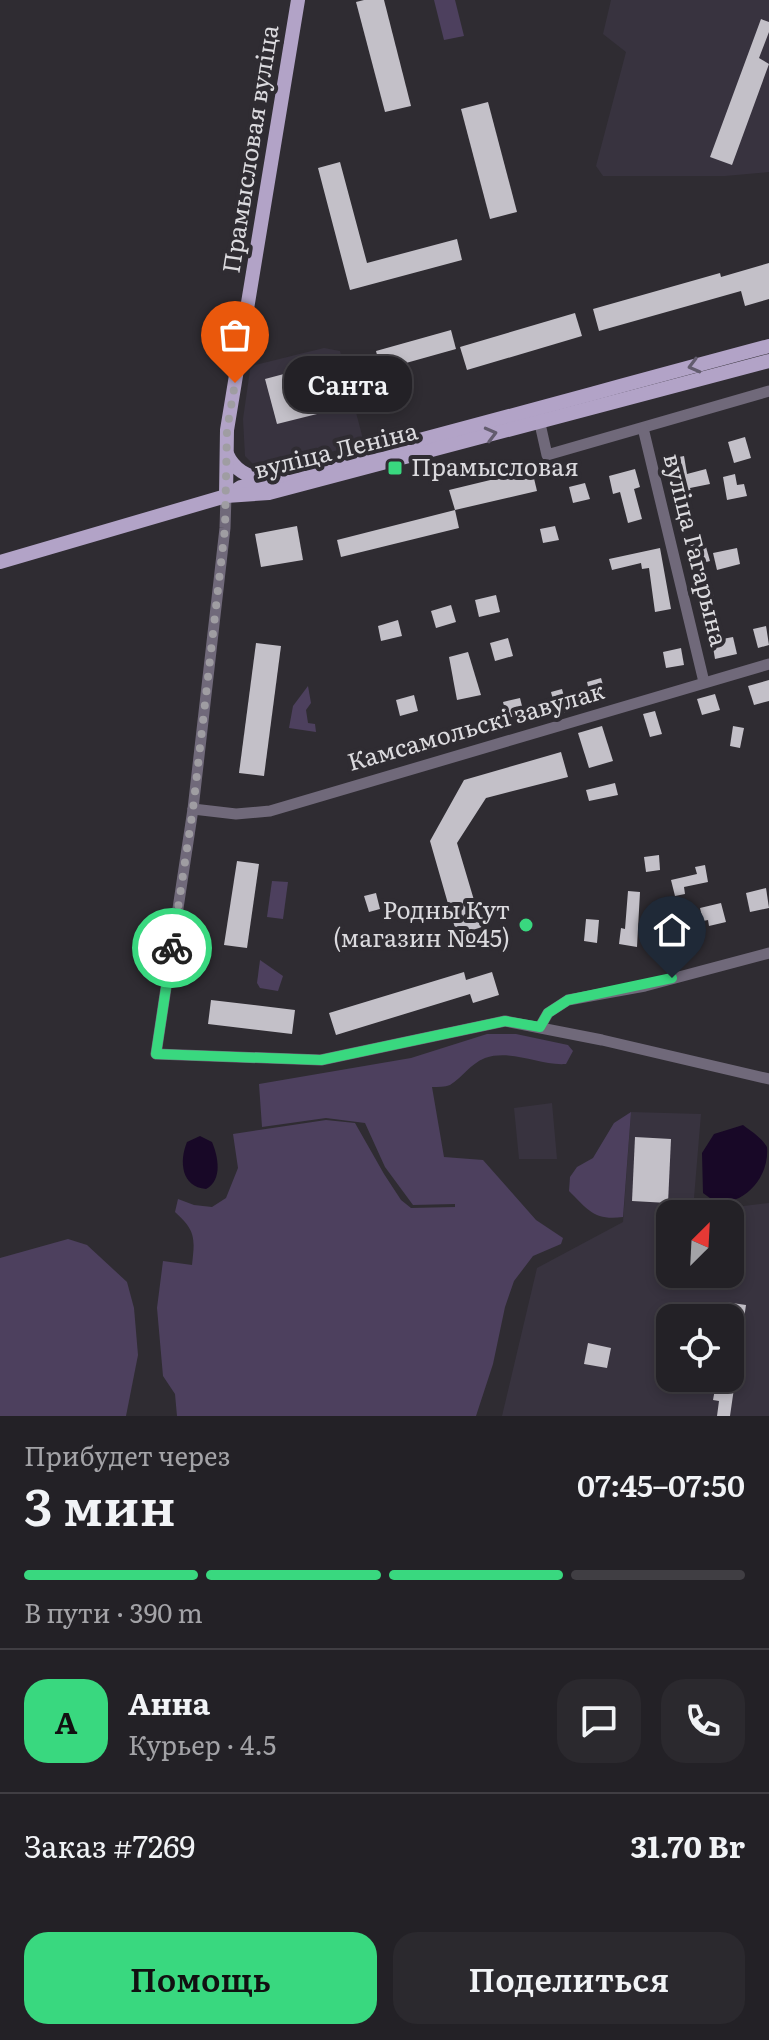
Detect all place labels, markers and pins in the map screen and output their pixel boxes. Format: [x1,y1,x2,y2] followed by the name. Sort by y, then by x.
[201,301,269,383] pin
[283,355,411,411] callout: Санта
[411,448,579,483] place label: Прамысловая
[386,459,404,477] marker: Прамысловая
[333,891,510,954] place label: Родны Кут (магазин №45)
[638,896,706,978] pin
[517,916,535,934] marker: Родны Кут (магазин №45)

